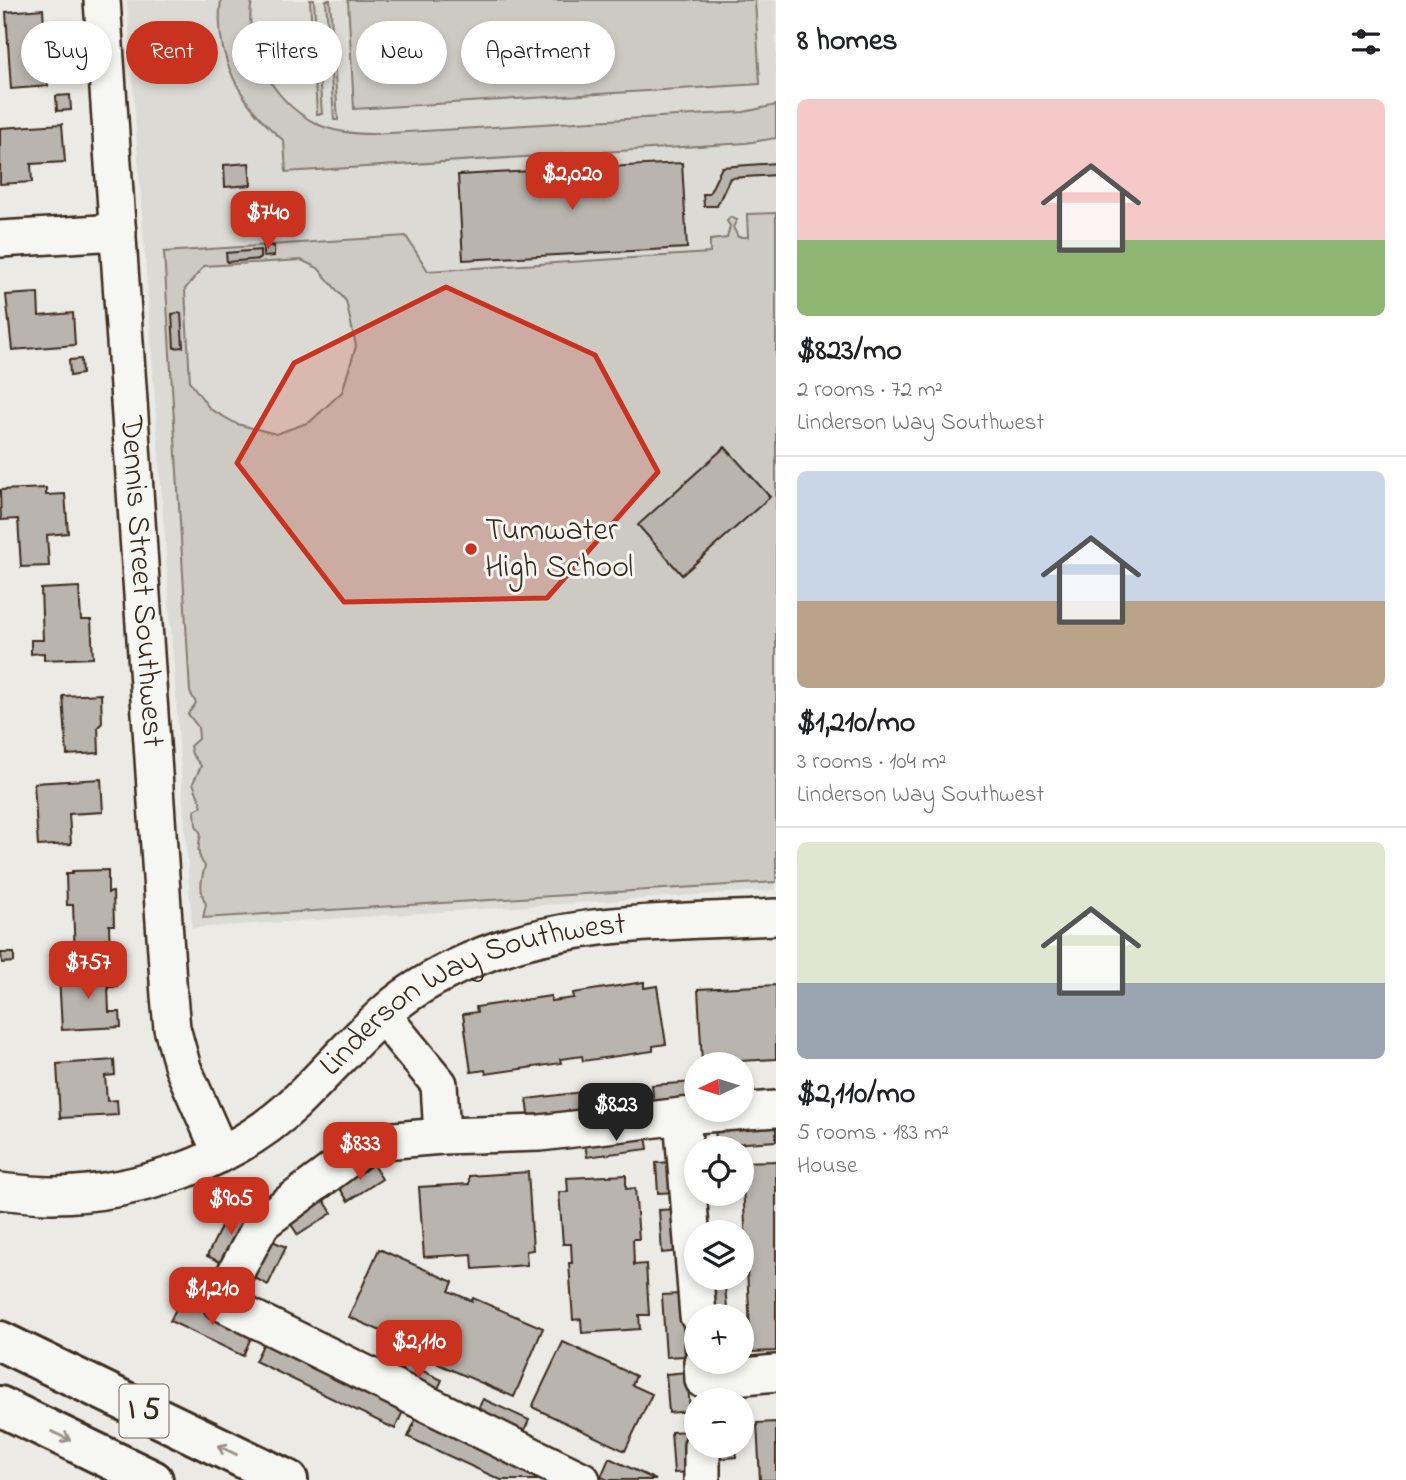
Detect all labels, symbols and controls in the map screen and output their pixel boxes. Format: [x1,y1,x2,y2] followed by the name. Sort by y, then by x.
[797,20,898,64] text: 8 homes
[21,21,112,84] chip: Buy
[126,21,218,84] chip: Rent
[232,21,342,84] chip: Filters
[356,21,447,84] chip: New
[461,21,615,84] chip: Apartment
[1347,23,1385,61] icon: filters
[1028,145,1154,271] icon: home
[515,152,629,212] pin: $2,020
[542,158,602,191] text: $2,020
[227,191,309,251] pin: $740
[247,197,289,230] text: $740
[797,330,902,374] text: $823/mo
[797,374,943,407] text: 2 rooms · 72 m²
[797,407,1044,440] text: Linderson Way Southwest
[106,414,176,749] street label: Dennis Street Southwest
[485,508,633,592] place label: Tumwater High School
[1028,517,1154,643] icon: home
[463,541,479,557] marker: Tumwater High School
[797,702,915,746] text: $1,210/mo
[797,746,946,779] text: 3 rooms · 104 m²
[797,779,1044,812] text: Linderson Way Southwest
[1028,888,1154,1014] icon: home
[309,901,628,1088] street label: Linderson Way Southwest
[47,942,129,1001] pin: $757
[65,947,111,980] text: $757
[684,1052,754,1122] north arrow
[684,1052,754,1458] map controls
[797,1073,915,1117] text: $2,110/mo
[575,1084,657,1143] pin: $823
[594,1089,638,1122] text: $823
[797,1117,949,1150] text: 5 rooms · 183 m²
[319,1122,401,1182] pin: $833
[339,1128,381,1161] text: $833
[684,1136,754,1206] button: locate
[797,1150,857,1183] text: House
[190,1178,272,1237] pin: $905
[209,1183,253,1216] text: $905
[684,1220,754,1290] button: layers
[155,1268,269,1327] pin: $1,210
[185,1273,239,1306] text: $1,210
[684,1304,754,1374] button: +
[362,1320,476,1380] pin: $2,110
[392,1326,446,1359] text: $2,110
[120,1385,168,1438] road number: I 5
[684,1388,754,1458] button: −
[50,1429,71,1443] one-way arrow
[217,1443,238,1457] one-way arrow

